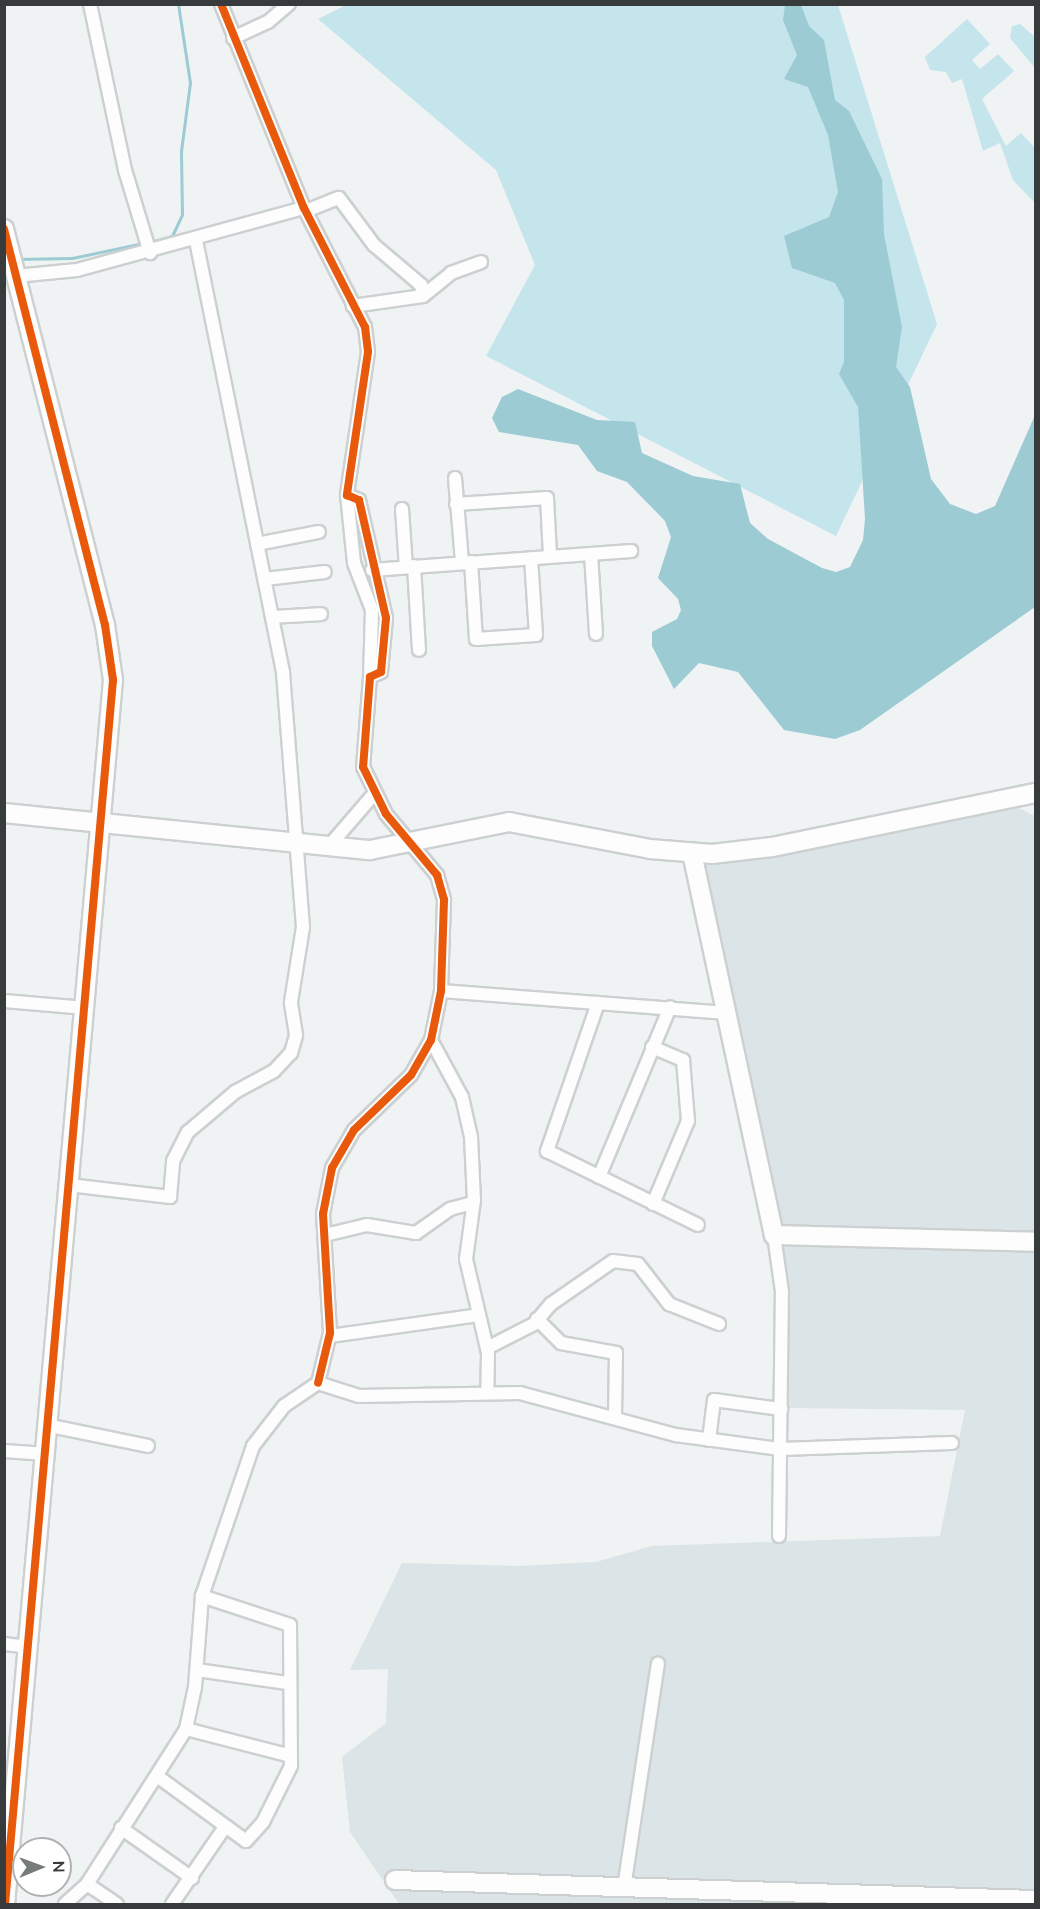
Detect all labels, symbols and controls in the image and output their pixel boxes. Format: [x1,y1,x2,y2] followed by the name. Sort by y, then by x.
[12,1837,72,1897] north arrow
[47,1861,69,1873] text: N

